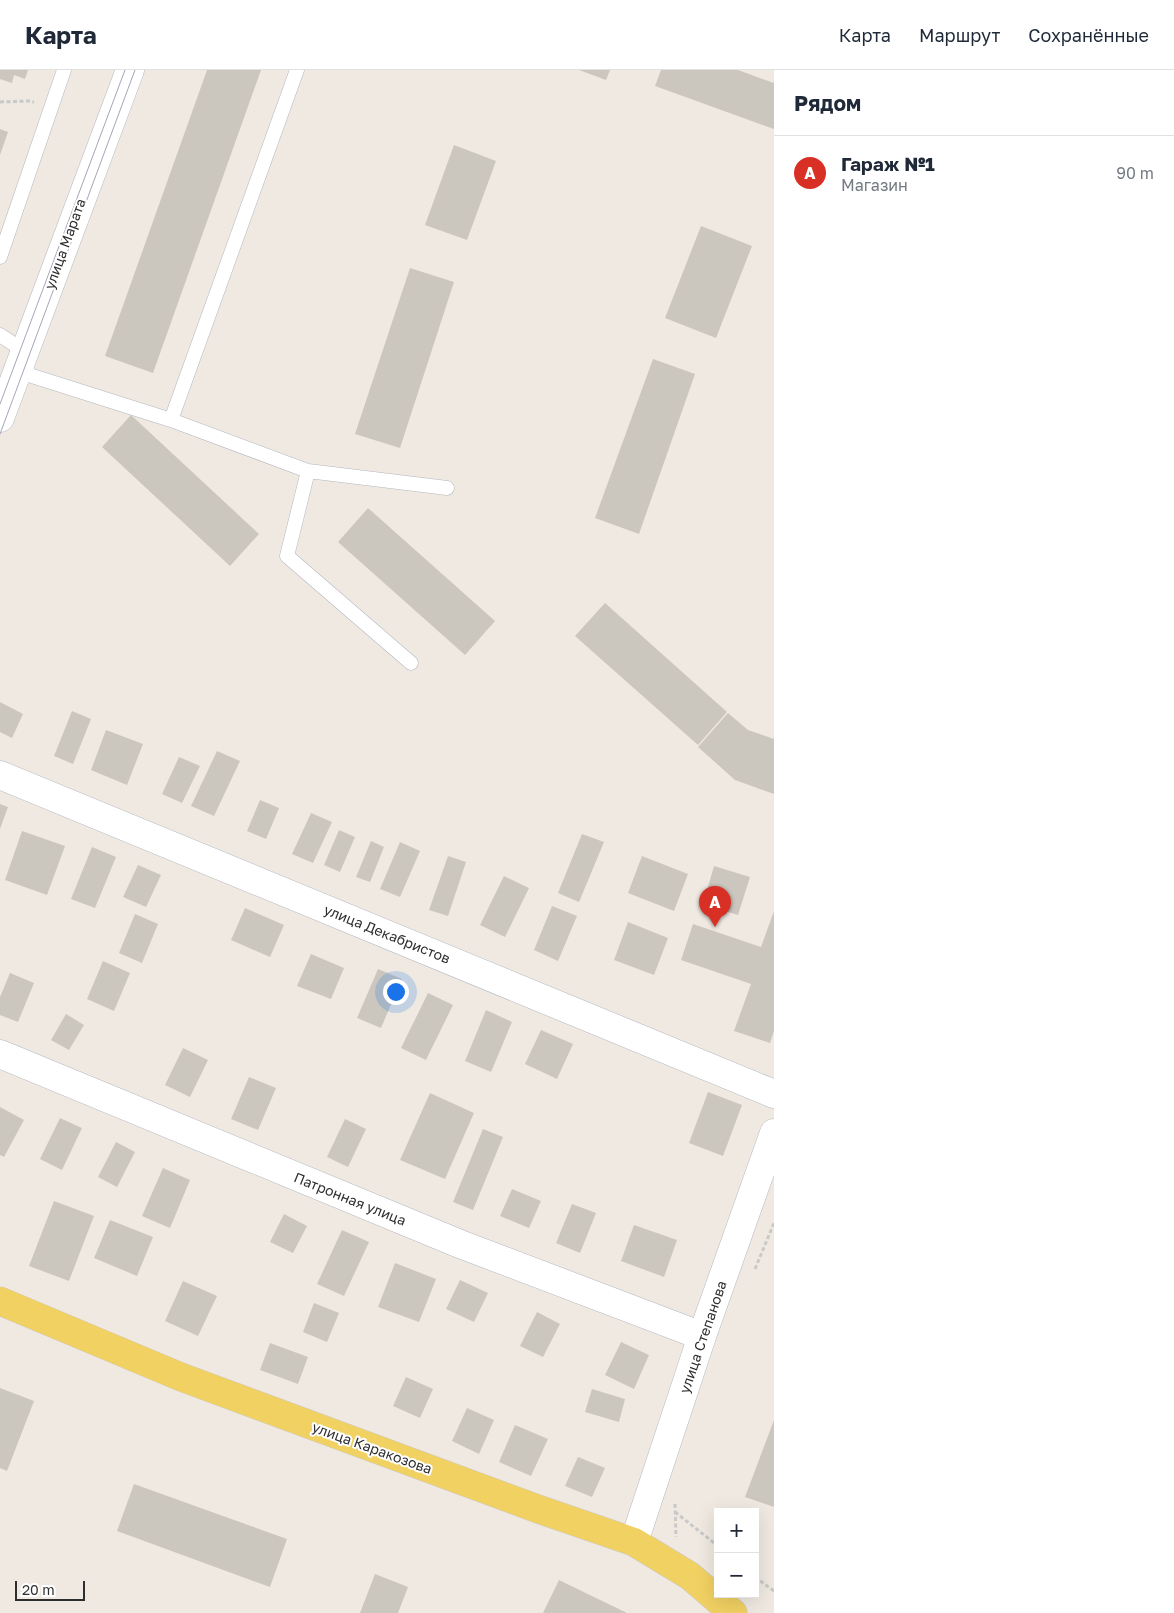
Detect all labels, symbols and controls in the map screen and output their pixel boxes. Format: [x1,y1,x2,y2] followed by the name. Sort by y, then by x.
[25,20,97,49] text: Карта
[839,24,891,46] text: Карта
[919,24,1000,46] text: Маршрут
[1028,24,1149,46] text: Сохранённые
[794,90,861,116] text: Рядом
[841,152,935,175] text: Гараж №1
[804,163,816,183] text: A
[1116,163,1154,183] text: 90 m
[841,175,908,195] text: Магазин
[40,196,89,292] street label: улица Марата
[699,886,731,927] pin: A
[322,900,453,967] street label: улица Декабристов
[383,979,409,1005] your location
[292,1168,409,1229] street label: Патронная улица
[675,1278,730,1395] street label: улица Степанова
[310,1418,434,1477] street label: улица Каракозова
[714,1508,759,1598] map controls
[714,1508,759,1553] button: +
[714,1553,759,1598] button: −
[15,1578,85,1601] scale bar
[22,1581,55,1598] text: 20 m

